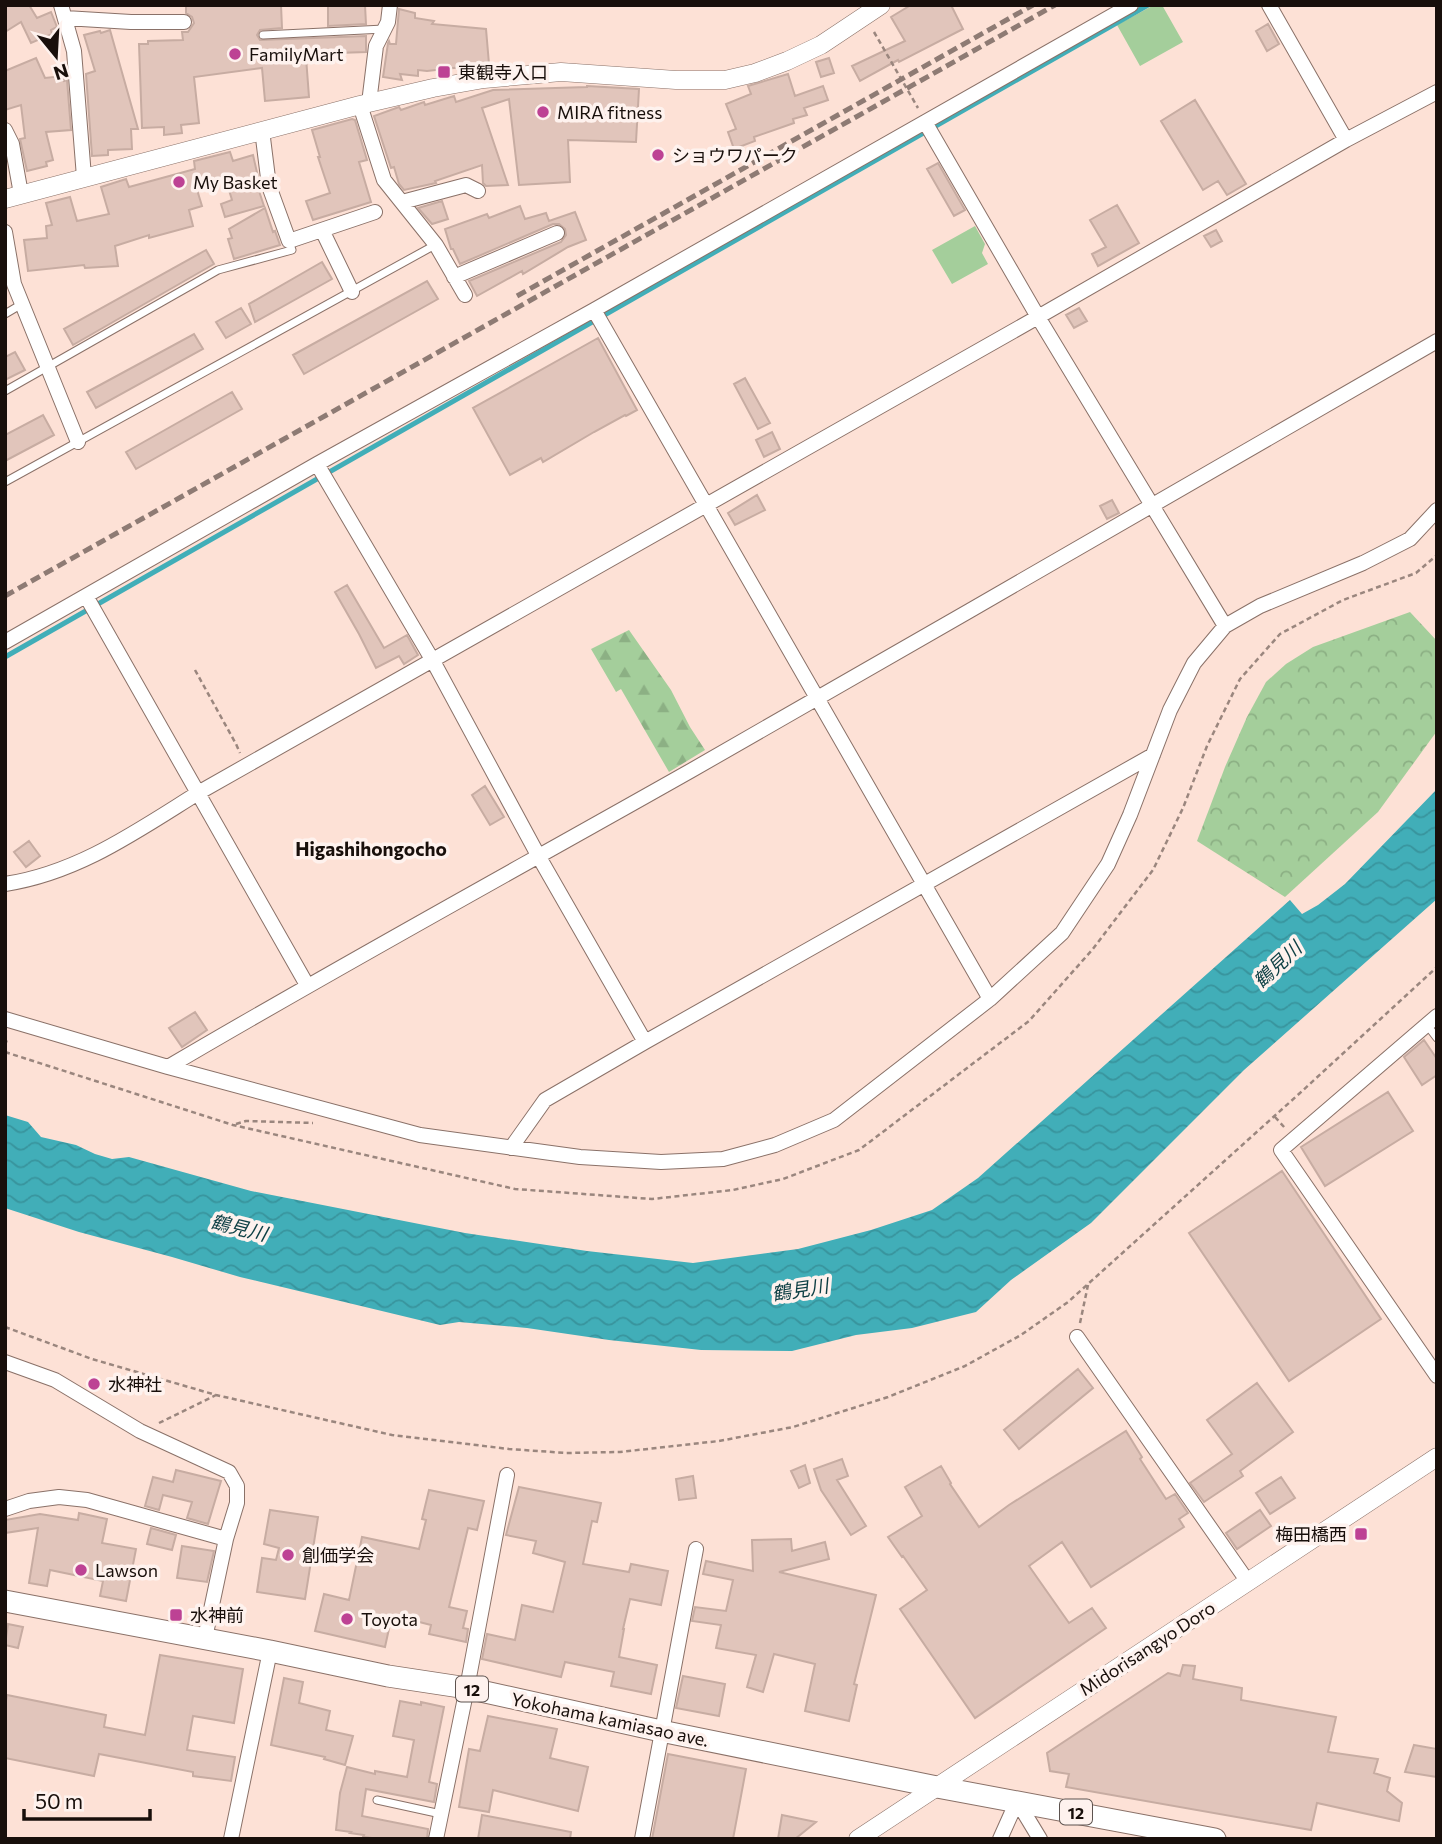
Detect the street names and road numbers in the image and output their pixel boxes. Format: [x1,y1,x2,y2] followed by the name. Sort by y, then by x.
[1075,1596,1219,1700] street label: Midorisangyo Doro
[456,1676,488,1702] road number: 12
[509,1687,711,1751] street label: Yokohama kamiasao ave.
[1060,1800,1092,1824] road number: 12

